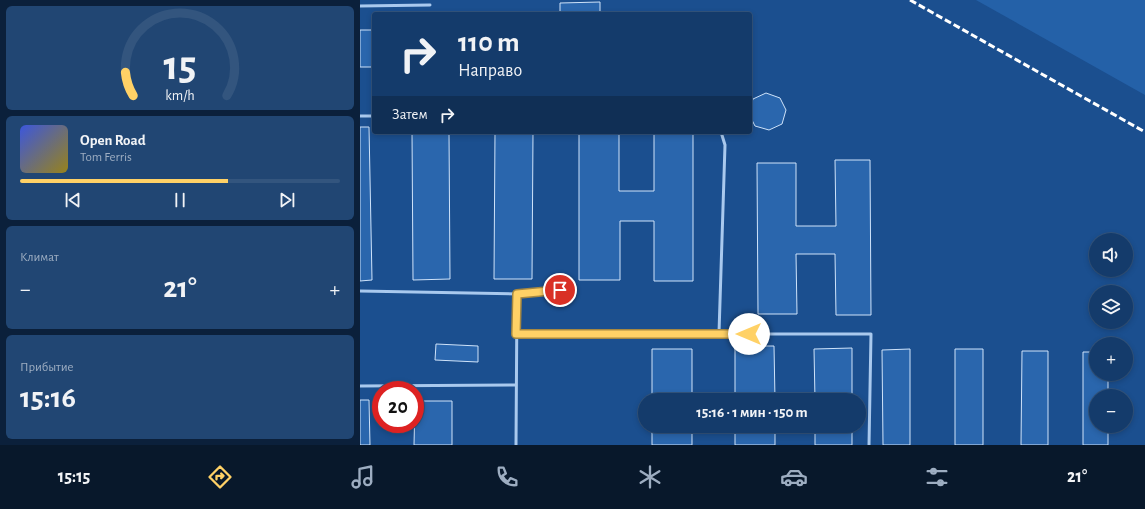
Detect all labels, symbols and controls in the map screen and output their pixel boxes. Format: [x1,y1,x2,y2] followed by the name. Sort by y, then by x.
[392,28,444,80] icon: right
[458,29,520,57] text: 110 m
[164,46,196,87] text: 15
[458,62,522,80] text: Направо
[165,89,195,103] text: km/h
[436,104,458,126] icon: right
[392,107,428,122] text: Затем
[80,133,146,148] text: Open Road
[80,151,132,164] text: Tom Ferris
[62,189,84,211] icon: previous
[169,189,191,211] icon: pause
[276,189,298,211] icon: next
[1089,233,1133,433] map controls
[1089,233,1133,277] button: sound
[20,251,59,264] text: Климат
[163,273,197,303] text: 21°
[543,273,577,307] pin
[20,278,31,300] text: −
[329,278,340,300] text: +
[549,279,571,301] icon: arrive
[1089,285,1133,329] button: layers
[728,313,770,355] position arrow
[1089,337,1133,381] button: +
[20,361,74,374] text: Прибытие
[372,381,424,433] speed limit sign: 20
[20,383,76,413] text: 15:16
[1089,389,1133,433] button: −
[696,405,808,420] text: 15:16 · 1 мин · 150 m
[206,463,234,491] icon: directions
[349,463,377,491] icon: music
[493,463,521,491] icon: phone
[636,463,664,491] icon: climate
[780,463,808,491] icon: car
[923,463,951,491] icon: filters
[58,468,90,486] text: 15:15
[1067,468,1087,486] text: 21°

